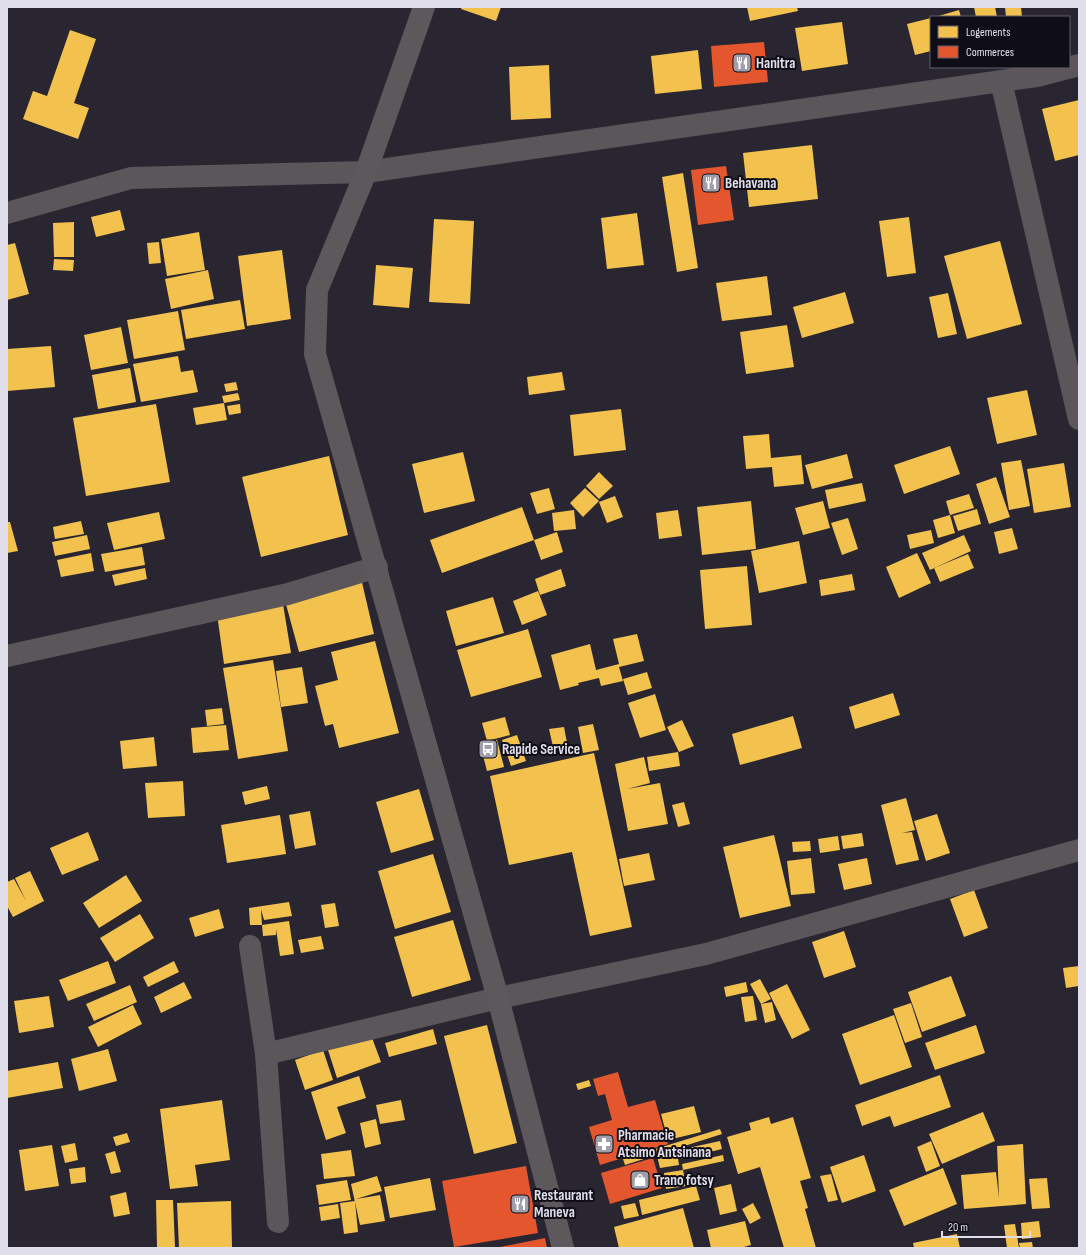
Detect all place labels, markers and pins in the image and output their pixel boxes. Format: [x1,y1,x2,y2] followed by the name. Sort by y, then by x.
[731,52,753,74] restaurant icon: Hanitra
[756,54,795,73] place label: Hanitra
[700,172,722,194] restaurant icon: Behavana
[725,174,776,193] place label: Behavana
[477,738,499,760] bus stop icon: Rapide Service
[502,740,580,759] place label: Rapide Service
[617,1126,711,1162] place label: Pharmacie Atsimo Antsinana
[593,1133,615,1155] pharmacy icon: Pharmacie Atsimo Antsinana
[629,1169,651,1191] shop icon: Trano fotsy
[654,1171,714,1190] place label: Trano fotsy
[534,1186,593,1222] place label: Restaurant Maneva
[509,1193,531,1215] restaurant icon: Restaurant Maneva

